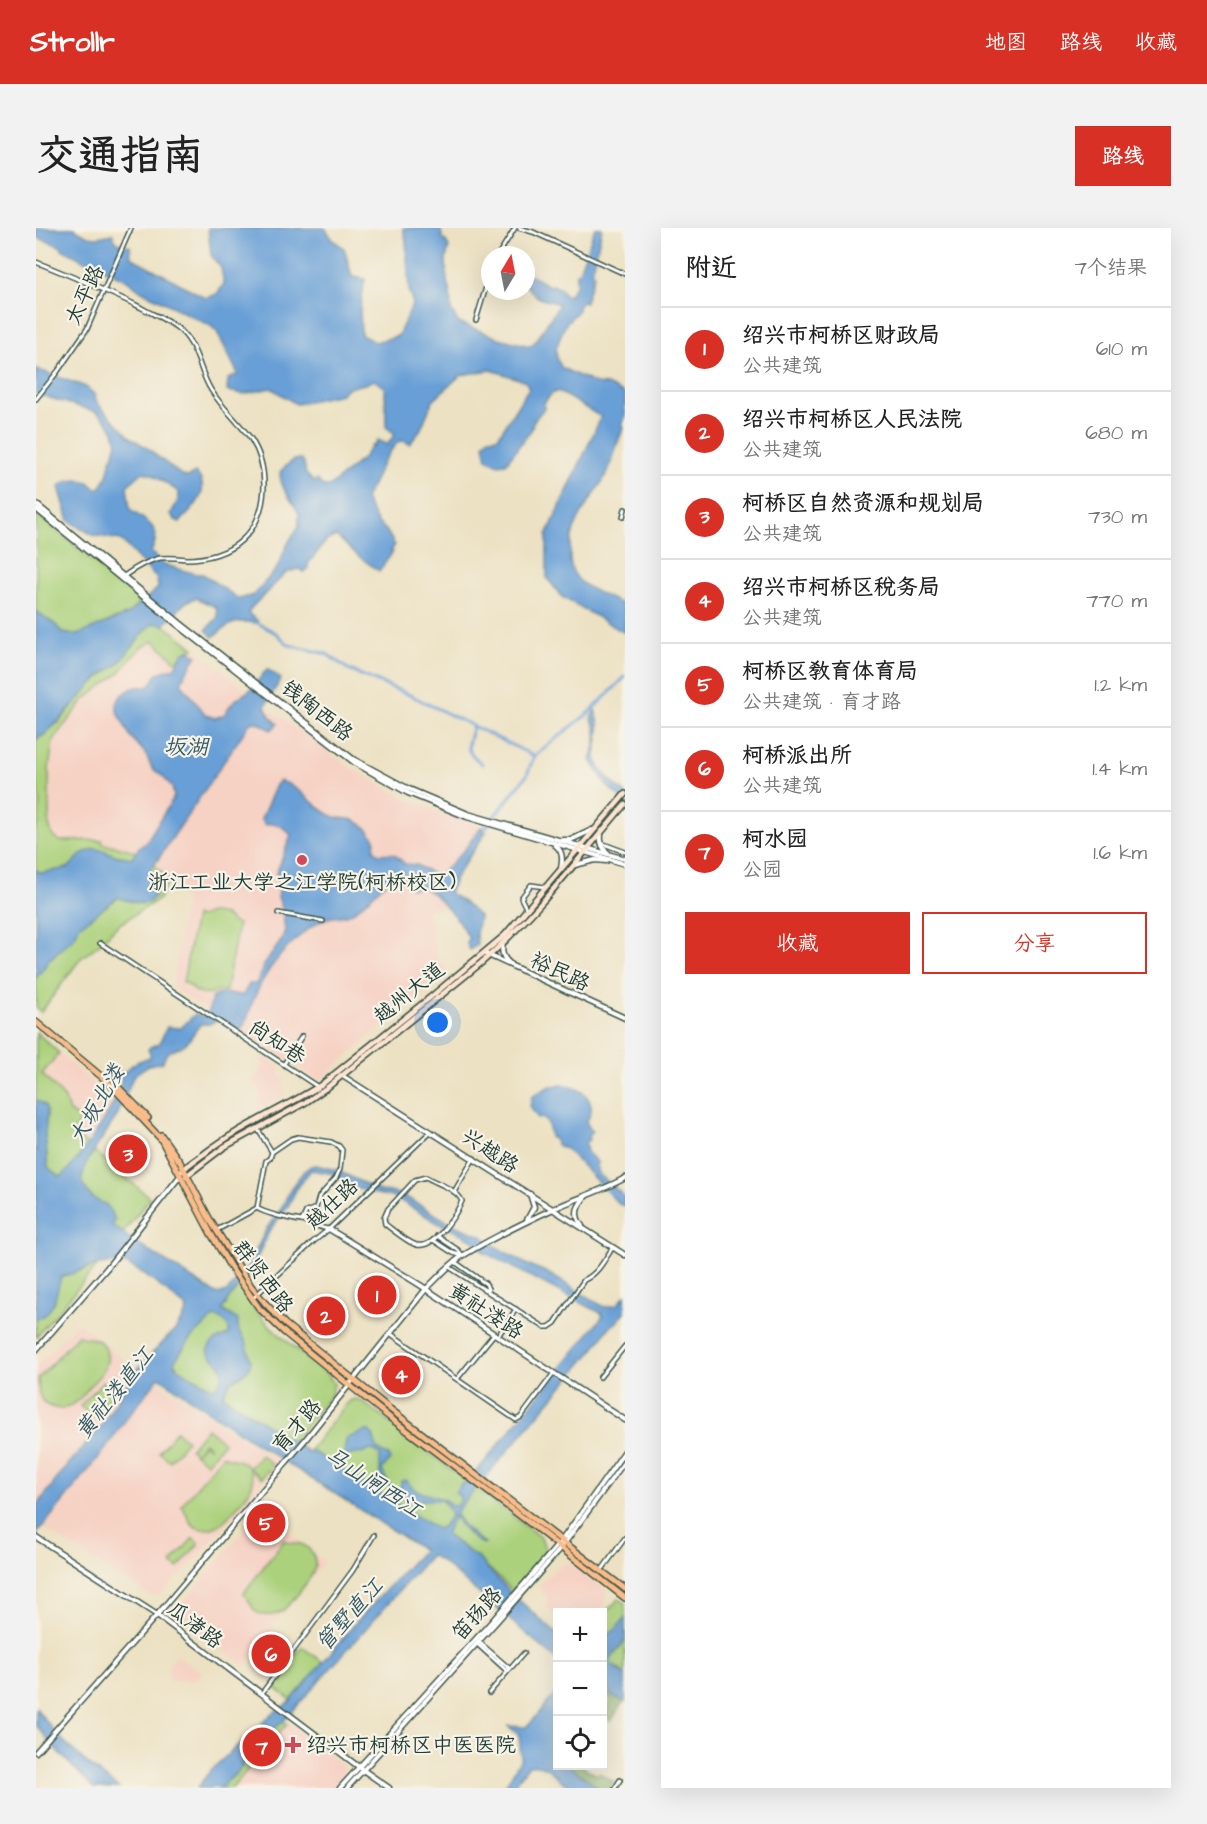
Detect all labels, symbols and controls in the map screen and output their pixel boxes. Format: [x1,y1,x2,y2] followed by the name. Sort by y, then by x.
[30,23,115,62] text: Strollr
[985,28,1027,57] text: 地图
[1060,28,1102,57] text: 路线
[1135,28,1177,57] text: 收藏
[1075,126,1171,186] button: 路线
[36,128,204,186] text: 交通指南
[481,246,535,300] north arrow
[685,250,737,286] text: 附近
[1075,254,1147,282] text: 7个结果
[59,260,111,330] street label: 太平路
[742,320,940,351] text: 绍兴市柯桥区财政局
[703,335,706,363] text: 1
[1096,335,1147,363] text: 610 m
[742,352,822,380] text: 公共建筑
[742,404,962,435] text: 绍兴市柯桥区人民法院
[699,419,710,447] text: 2
[1085,419,1147,447] text: 680 m
[742,436,822,464] text: 公共建筑
[742,488,984,519] text: 柯桥区自然资源和规划局
[699,503,710,531] text: 3
[1088,503,1147,531] text: 730 m
[742,520,822,548] text: 公共建筑
[742,572,940,603] text: 绍兴市柯桥区税务局
[698,587,711,615] text: 4
[1086,587,1147,615] text: 770 m
[742,604,822,632] text: 公共建筑
[742,656,918,687] text: 柯桥区教育体育局
[697,671,712,699] text: 5
[1094,671,1147,699] text: 1.2 km
[275,674,359,748] street label: 钱陶西路
[742,688,901,716] text: 公共建筑 · 育才路
[164,732,210,763] water label: 坂湖
[742,740,852,771] text: 柯桥派出所
[698,755,711,783] text: 6
[1092,755,1147,783] text: 1.4 km
[742,772,822,800] text: 公共建筑
[742,824,808,855] text: 柯水园
[698,839,711,867] text: 7
[1093,839,1147,867] text: 1.6 km
[295,853,309,867] marker: 浙江工业大学之江学院(柯桥校区)
[742,856,782,884] text: 公园
[148,868,456,897] place label: 浙江工业大学之江学院(柯桥校区)
[685,912,910,974] button: 收藏
[922,912,1147,974] button: 分享
[525,946,595,998] street label: 裕民路
[367,955,451,1031] street label: 越州大道
[423,1008,452,1037] your location
[243,1013,311,1071] street label: 尚知巷
[62,1057,133,1151] water label: 大坂北溇
[456,1122,524,1180] street label: 兴越路
[108,1132,148,1176] pin: 3
[299,1172,365,1236] street label: 越仕路
[226,1235,300,1319] street label: 群贤西路
[358,1272,396,1318] pin: 1
[443,1276,529,1346] street label: 黄社溇路
[306,1294,346,1338] pin: 2
[68,1340,162,1446] water label: 黄社溇直江
[382,1352,421,1398] pin: 4
[266,1393,328,1459] street label: 育才路
[318,1440,428,1526] water label: 马山闸西江
[246,1500,286,1546] pin: 5
[309,1571,392,1658] water label: 管墅直江
[445,1581,509,1647] street label: 笛扬路
[161,1594,229,1656] street label: 瓜渚路
[553,1608,607,1770] map controls
[553,1608,607,1662] button: +
[252,1632,290,1676] pin: 6
[553,1662,607,1716] button: −
[553,1716,607,1770] button: locate
[242,1724,282,1769] pin: 7
[306,1731,516,1760] place label: 绍兴市柯桥区中医医院
[284,1736,302,1754] marker: 绍兴市柯桥区中医医院

